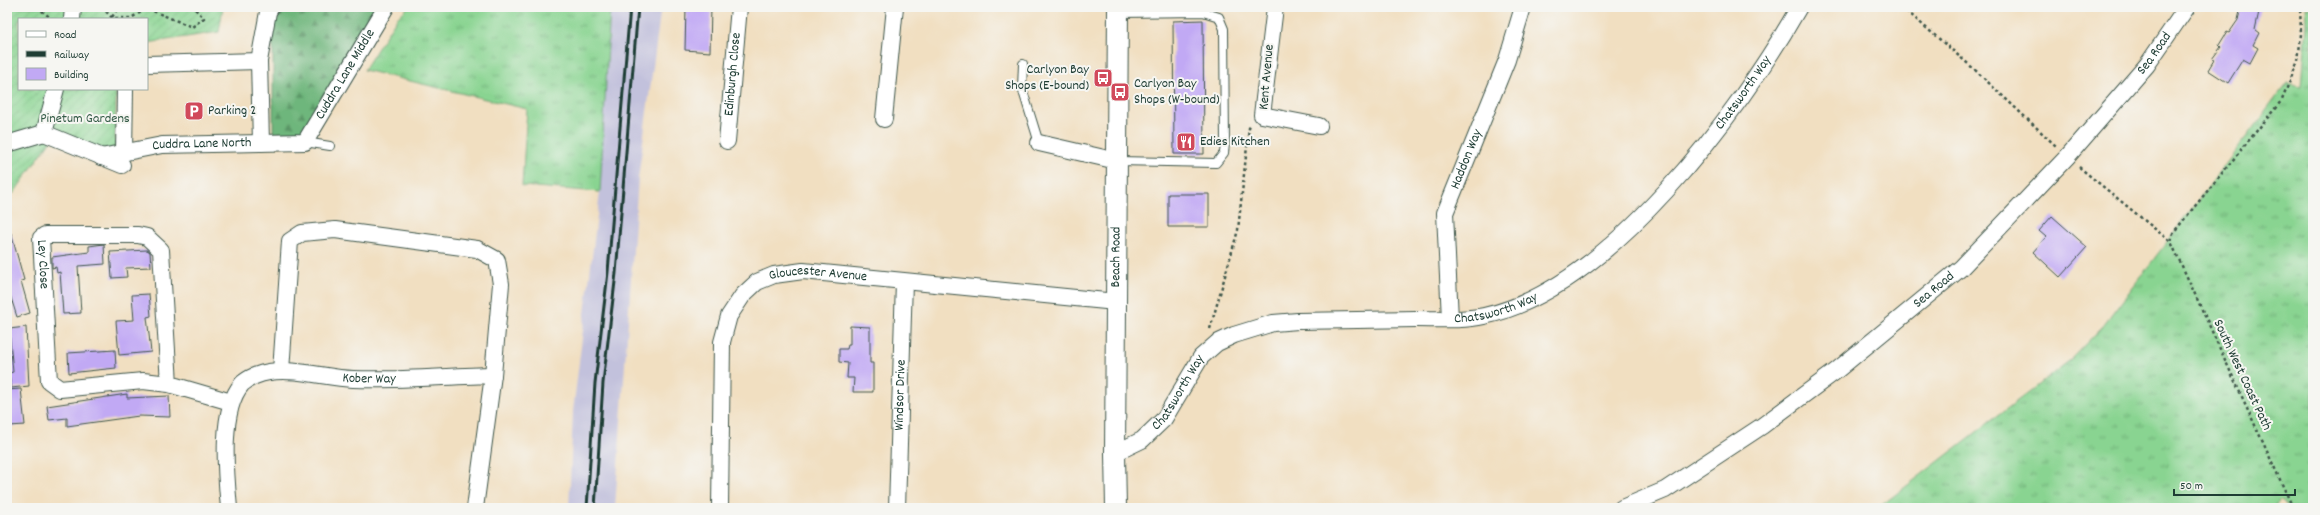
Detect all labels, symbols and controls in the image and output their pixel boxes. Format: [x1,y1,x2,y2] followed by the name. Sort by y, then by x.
[18,18,148,90] legend
[311,25,381,124] street label: Cuddra Lane Middle
[54,27,76,44] text: Road
[2133,28,2177,80] street label: Sea Road
[719,32,747,117] street label: Edinburgh Close
[1254,43,1280,111] street label: Kent Avenue
[54,47,90,64] text: Railway
[1711,52,1777,134] street label: Chatsworth Way
[1005,60,1089,96] place label: Carlyon Bay Shops (E-bound)
[54,67,89,84] text: Building
[1092,67,1114,89] bus stop icon: Carlyon Bay Shops (E-bound)
[1134,74,1220,110] place label: Carlyon Bay Shops (W-bound)
[1109,81,1131,103] bus stop icon: Carlyon Bay Shops (W-bound)
[183,100,205,122] parking icon: Parking 2
[208,101,256,121] place label: Parking 2
[40,109,130,129] park label: Pinetum Gardens
[1446,126,1488,192] street label: Haddon Way
[1175,131,1197,153] restaurant icon: Edies Kitchen
[1200,132,1270,152] place label: Edies Kitchen
[150,133,252,157] street label: Cuddra Lane North
[1106,227,1127,288] street label: Beach Road
[31,239,54,290] street label: Ley Close
[766,261,868,287] street label: Gloucester Avenue
[1909,267,1959,313] street label: Sea Road
[1454,287,1542,329] street label: Chatsworth Way
[2208,316,2276,434] street label: South West Coast Path
[1147,351,1210,436] street label: Chatsworth Way
[889,359,912,431] street label: Windsor Drive
[342,368,396,389] street label: Kober Way
[2174,471,2295,497] scale bar
[2180,478,2203,495] text: 50 m

